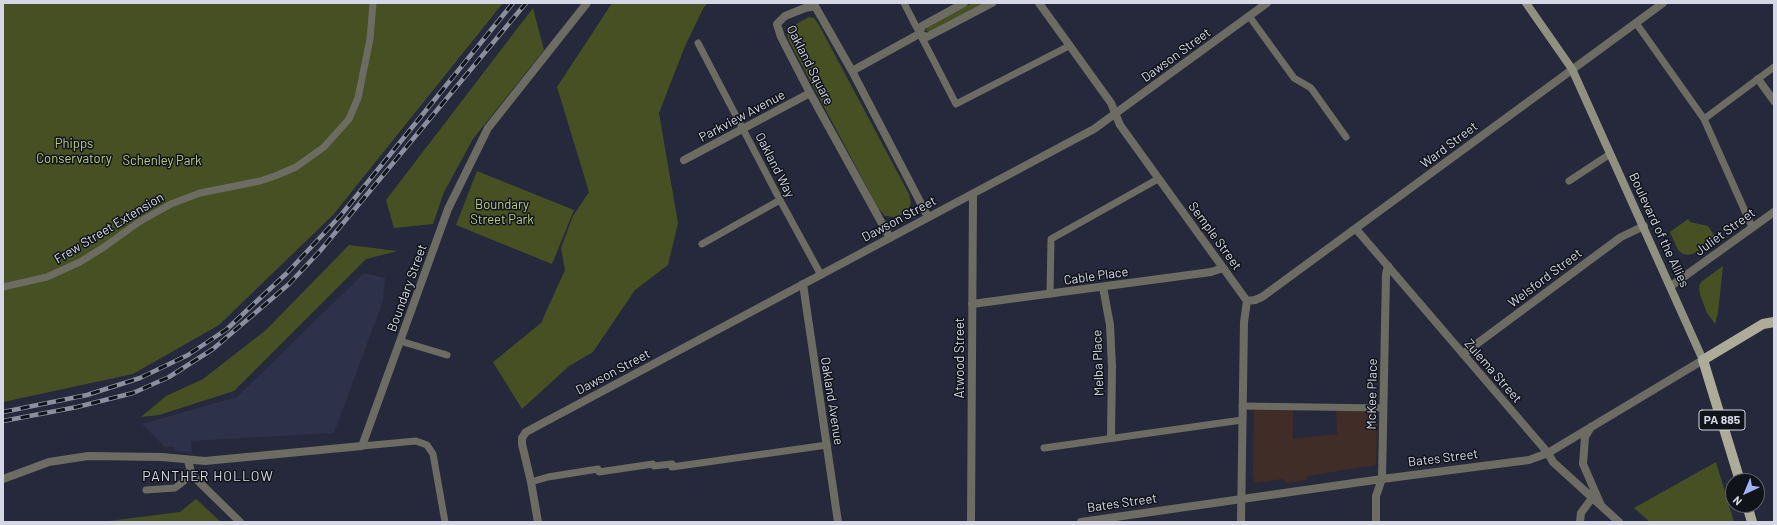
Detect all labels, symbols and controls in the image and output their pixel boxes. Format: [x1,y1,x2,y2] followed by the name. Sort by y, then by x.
[783,23,837,107] street label: Oakland Square
[1138,25,1214,85] street label: Dawson Street
[696,87,788,145] street label: Parkview Avenue
[1417,119,1481,171] street label: Ward Street
[752,130,798,200] street label: Oakland Way
[36,136,112,167] park label: Phipps Conservatory
[122,153,202,169] park label: Schenley Park
[1626,170,1692,290] street label: Boulevard of the Allies
[51,189,167,267] street label: Frew Street Extension
[859,193,939,245] street label: Dawson Street
[470,197,534,228] park label: Boundary Street Park
[1185,199,1245,273] street label: Semple Street
[1692,205,1758,259] street label: Juliet Street
[384,242,430,334] street label: Boundary Street
[1505,245,1585,311] street label: Welsford Street
[1063,264,1129,288] street label: Cable Place
[952,318,968,398] street label: Atwood Street
[1089,329,1107,397] street label: Melba Place
[1461,336,1525,406] street label: Zulema Street
[573,346,653,398] street label: Dawson Street
[817,356,847,446] street label: Oakland Avenue
[1364,358,1380,430] street label: McKee Place
[1699,410,1745,430] road number: PA 885
[1407,446,1479,470] street label: Bates Street
[142,468,274,484] district label: PANTHER HOLLOW
[1725,473,1765,513] north arrow
[1086,490,1158,516] street label: Bates Street
[1730,494,1744,508] text: N

